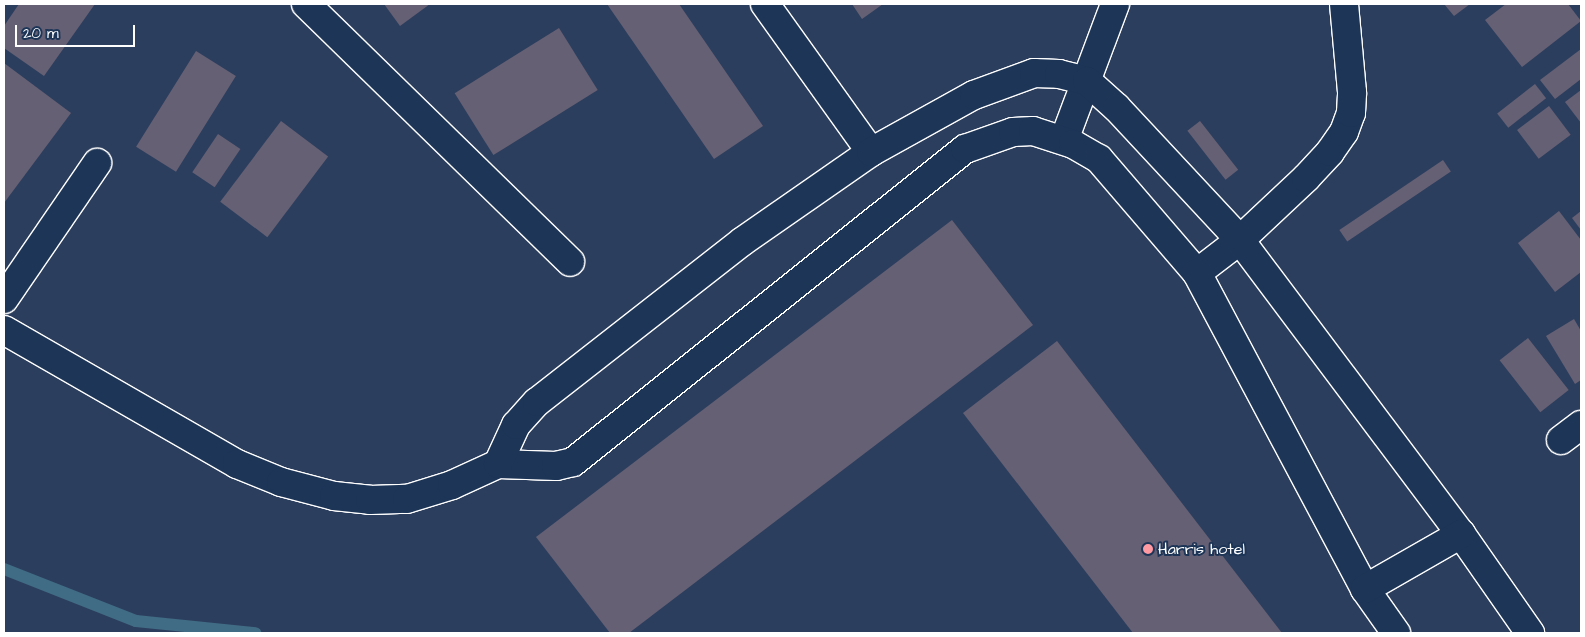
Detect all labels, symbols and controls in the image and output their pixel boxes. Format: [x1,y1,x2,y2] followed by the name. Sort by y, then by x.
[18,15,138,47] scale bar
[23,23,59,44] text: 20 m
[1158,539,1245,559] place label: Harris hotel
[1142,543,1154,555] marker: Harris hotel

